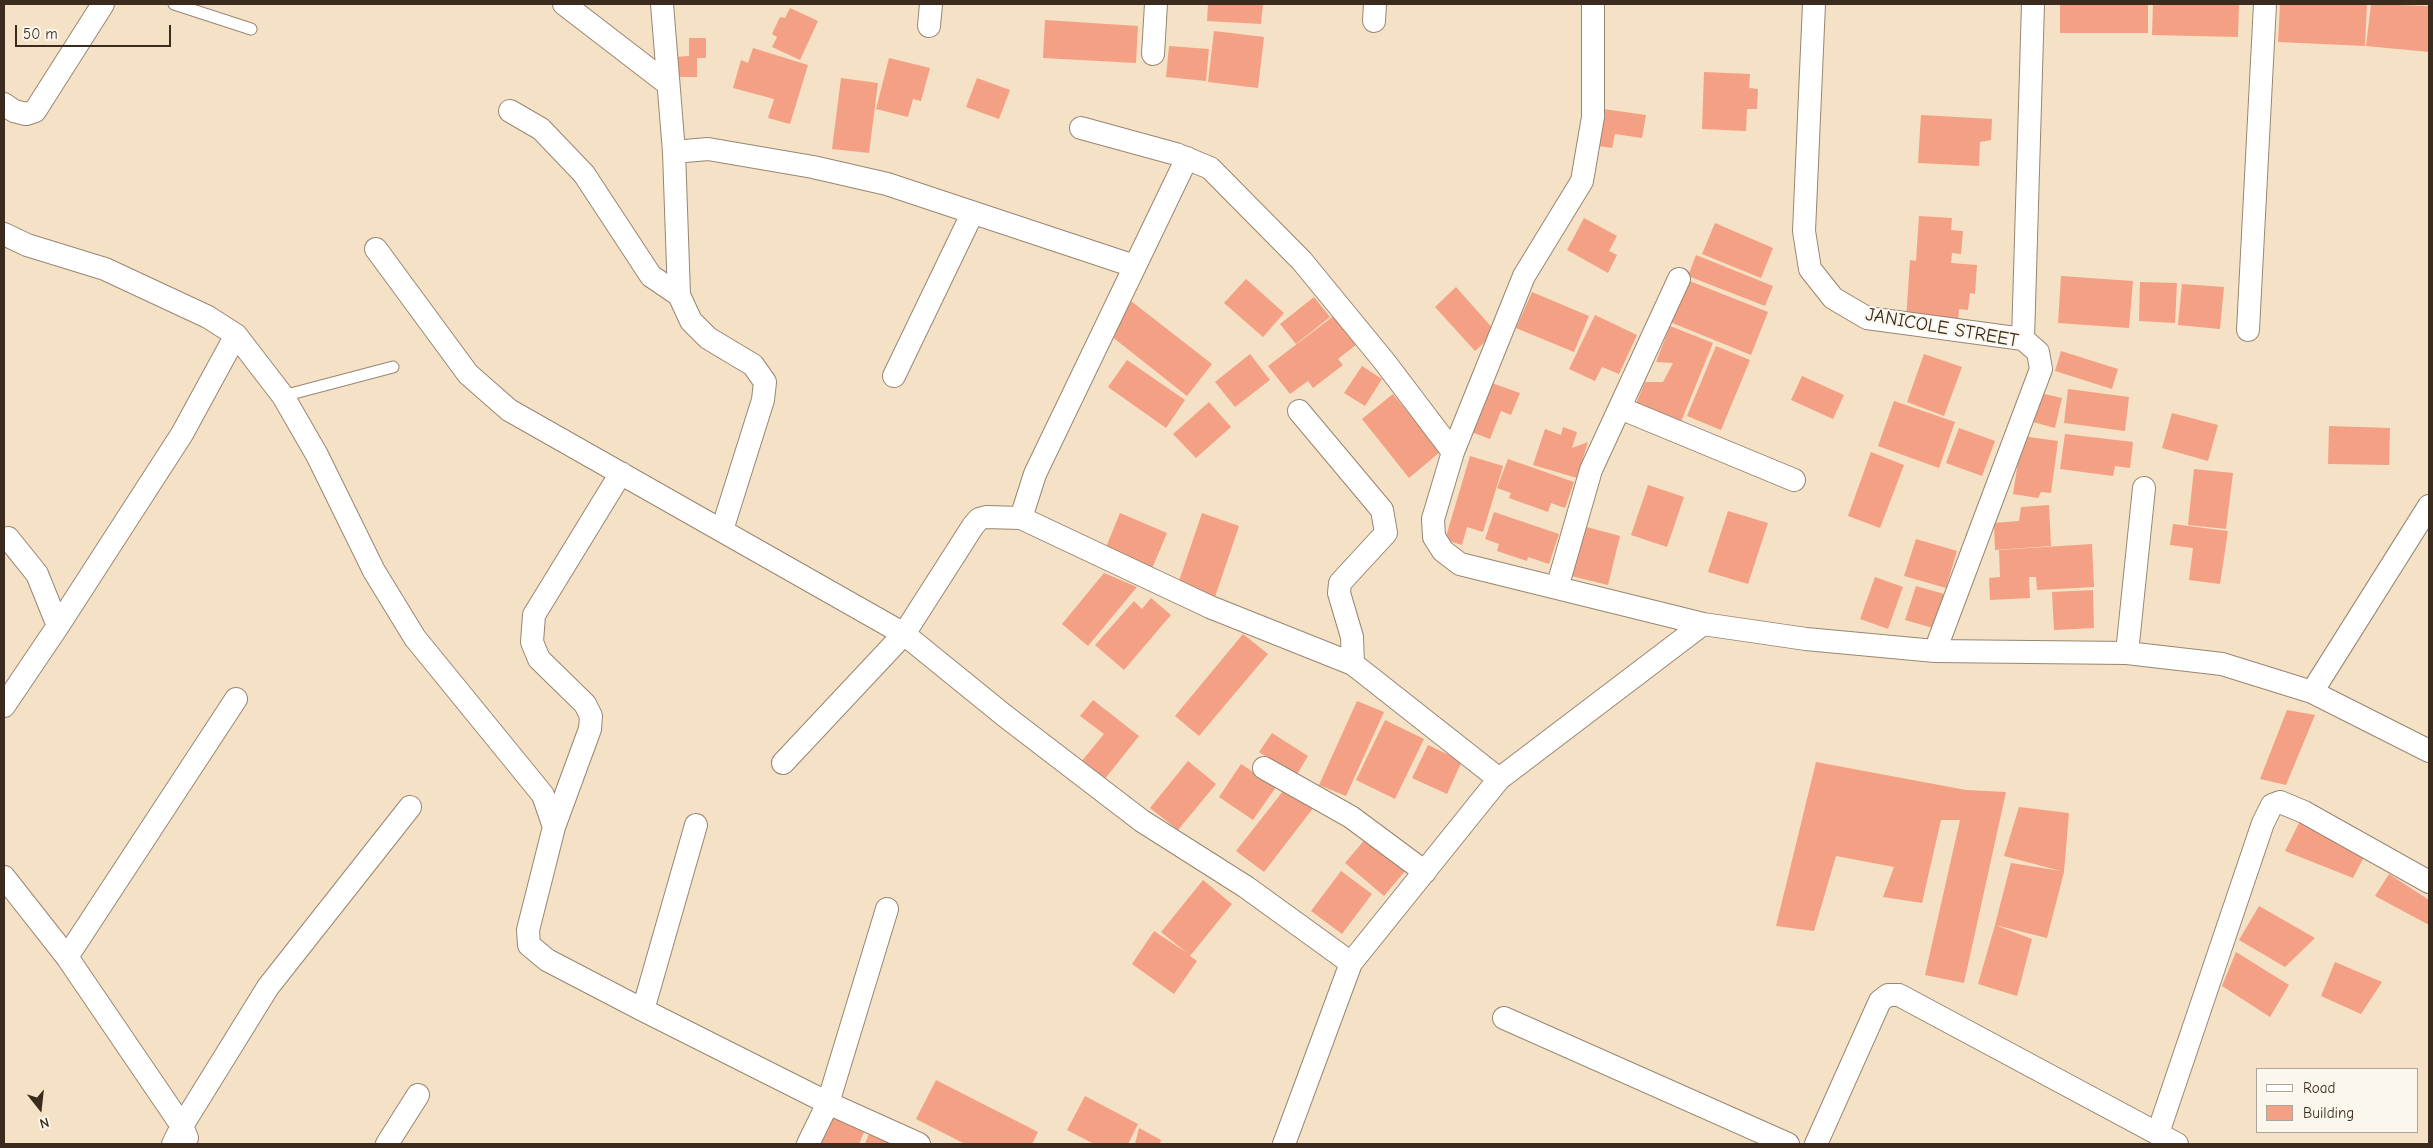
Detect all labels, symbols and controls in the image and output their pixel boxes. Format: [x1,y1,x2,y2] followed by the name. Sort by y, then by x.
[18,15,174,47] scale bar
[23,25,58,43] text: 50 m
[1864,303,2020,353] street label: JANICOLE STREET
[2256,1068,2418,1133] legend
[2303,1079,2335,1097] text: Road
[15,1083,65,1133] north arrow
[2303,1104,2354,1122] text: Building
[38,1113,51,1132] text: N

